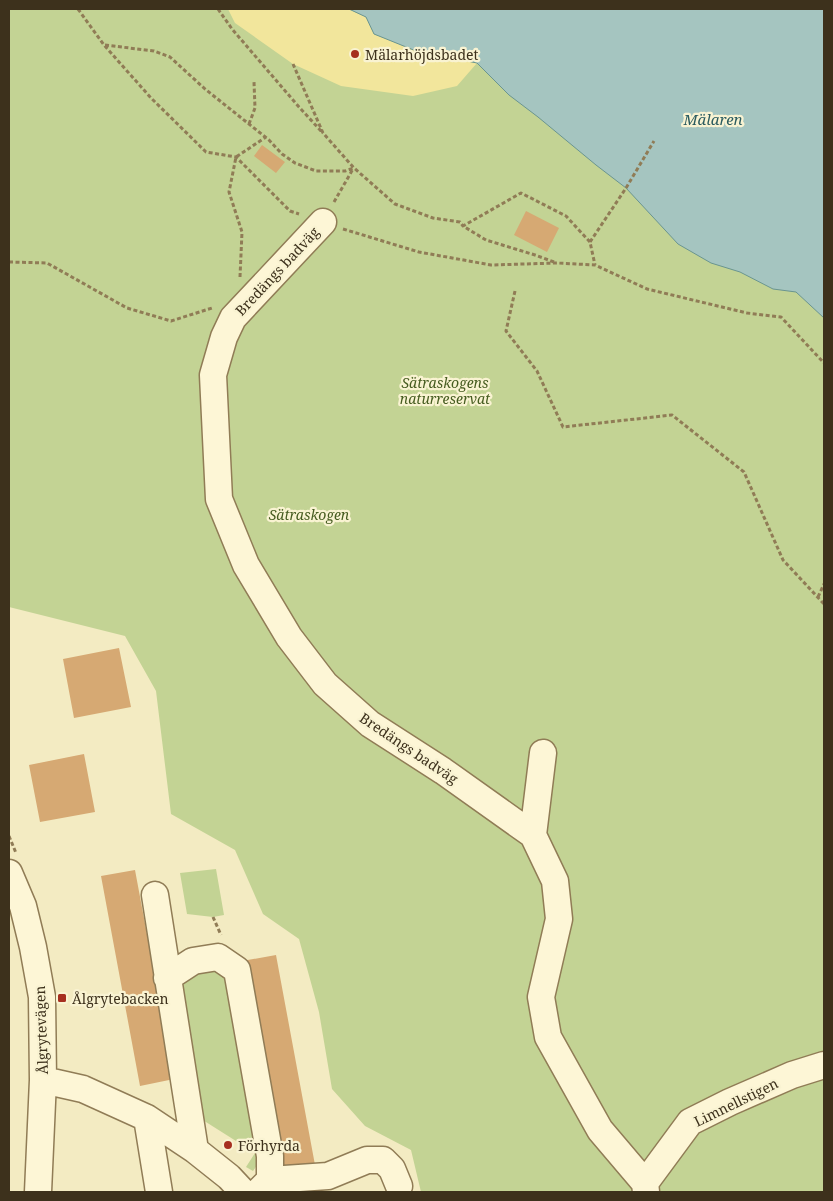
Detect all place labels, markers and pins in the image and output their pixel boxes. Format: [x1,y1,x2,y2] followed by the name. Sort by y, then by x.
[365,45,478,64] place label: Mälarhöjdsbadet
[349,48,361,60] marker: Mälarhöjdsbadet
[72,989,168,1008] place label: Ålgrytebacken
[56,992,68,1004] marker: Ålgrytebacken
[238,1136,300,1155] place label: Förhyrda
[222,1139,234,1151] marker: Förhyrda

